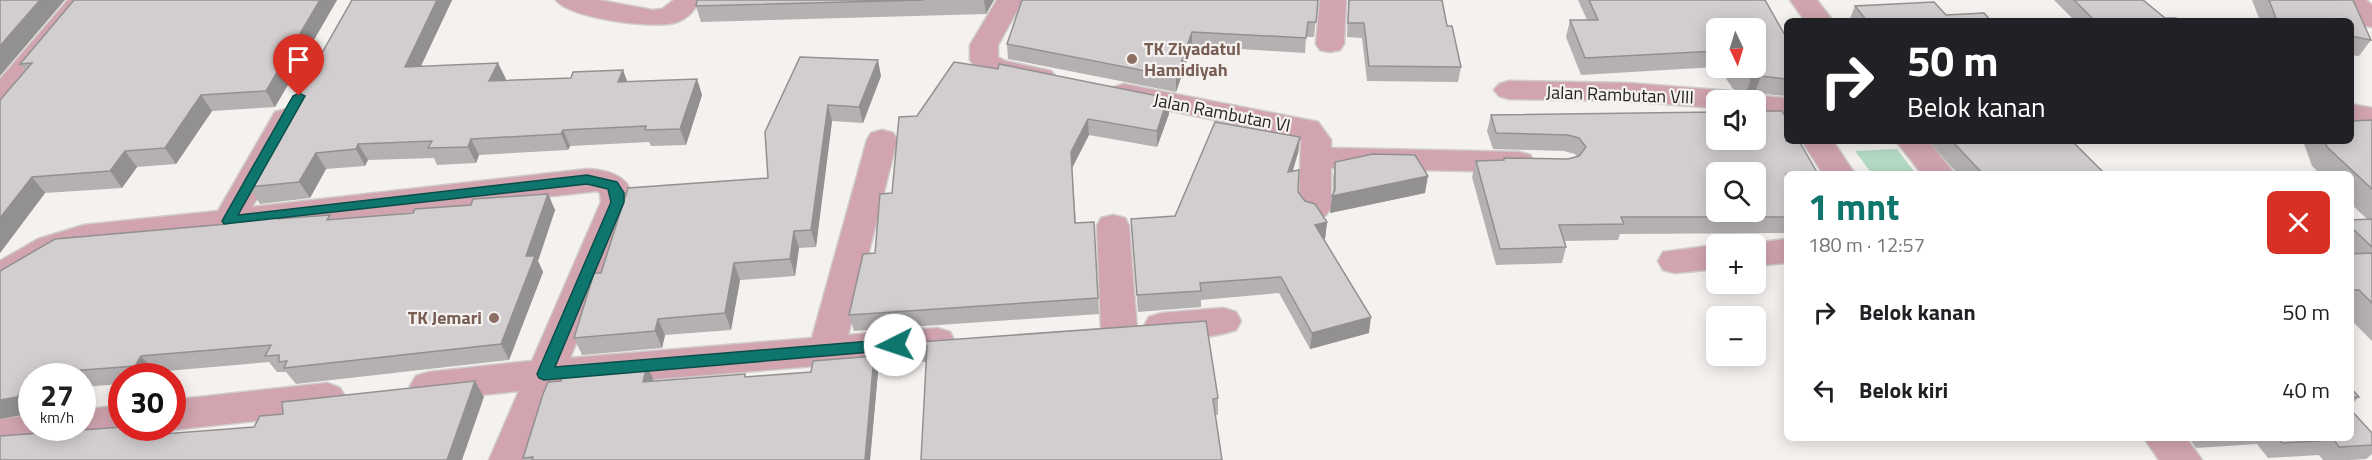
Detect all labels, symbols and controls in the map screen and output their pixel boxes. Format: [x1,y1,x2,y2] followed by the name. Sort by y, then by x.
[1706,18,1766,78] north arrow
[1706,18,1766,366] map controls
[1907,28,1999,92] text: 50 m
[273,34,324,96] pin
[1144,35,1241,83] place label: TK Ziyadatul Hamidiyah
[1808,42,1886,120] icon: right
[282,43,315,76] icon: arrive
[1125,52,1139,66] marker: TK Ziyadatul Hamidiyah
[1546,78,1694,111] street label: Jalan Rambutan VIII
[1151,86,1293,139] street label: Jalan Rambutan VI
[1907,86,2046,127] text: Belok kanan
[1706,90,1766,150] button: sound
[1706,162,1766,222] button: search
[1808,179,1899,234] text: 1 mnt
[2267,191,2330,254] button: close
[1808,229,1925,260] text: 180 m · 12:57
[1706,234,1766,294] button: +
[1859,295,1976,329] text: Belok kanan
[2282,295,2330,329] text: 50 m
[1808,296,1841,329] icon: right
[408,304,482,331] place label: TK Jemari
[1706,306,1766,366] button: −
[487,311,501,325] marker: TK Jemari
[863,313,927,377] position arrow
[108,363,186,441] speed limit sign: 30
[40,372,74,418] text: 27
[1859,373,1948,407] text: Belok kiri
[2282,373,2330,407] text: 40 m
[1808,374,1841,407] icon: left
[40,406,74,429] text: km/h

